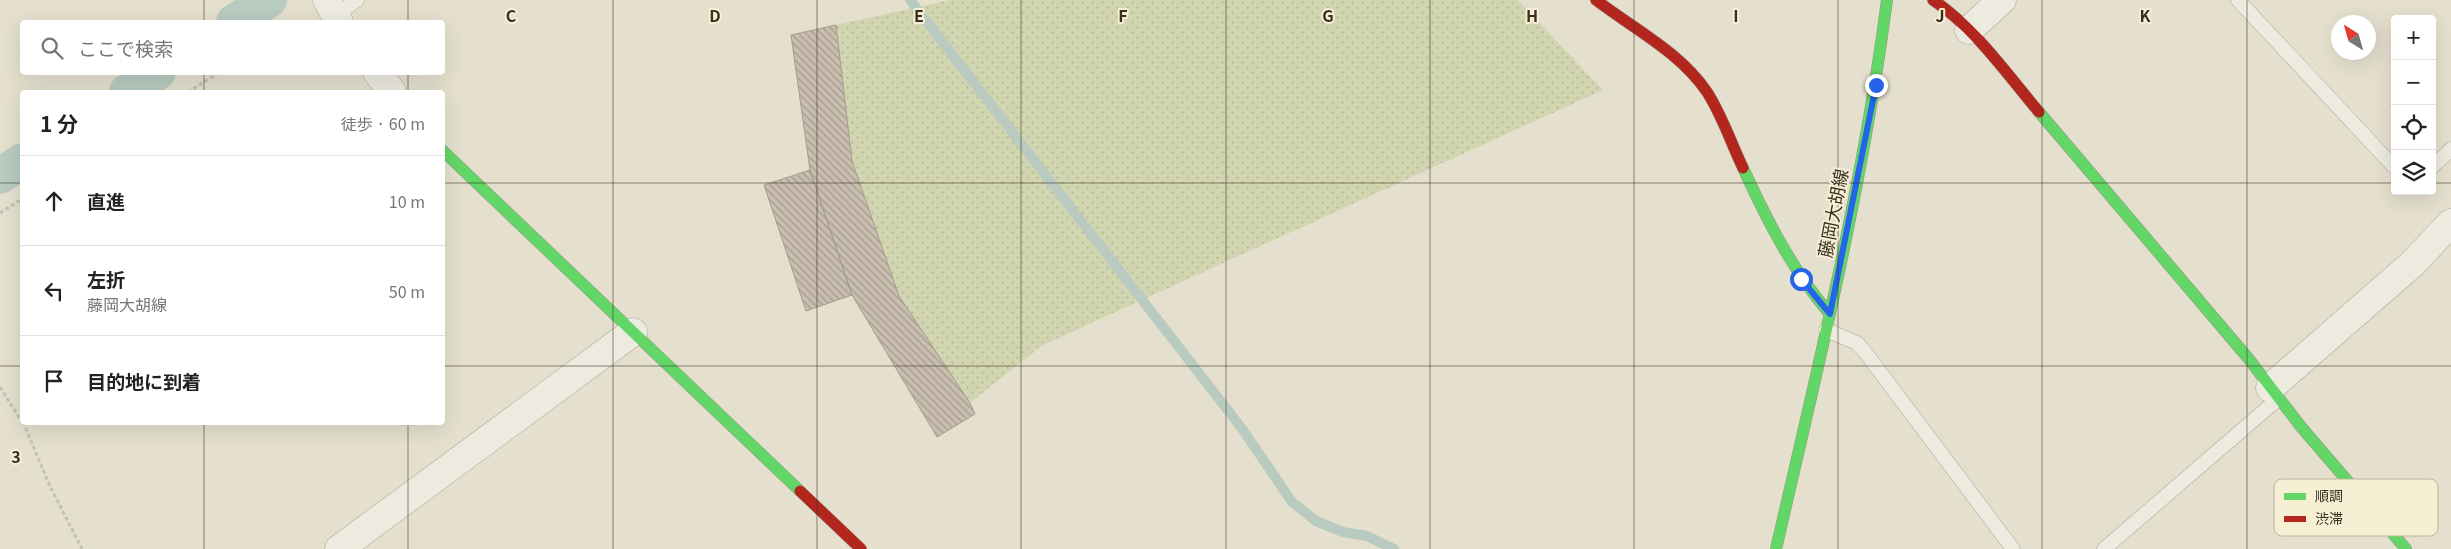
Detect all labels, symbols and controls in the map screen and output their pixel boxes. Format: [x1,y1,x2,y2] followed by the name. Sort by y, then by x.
[506,3,517,27] text: C
[709,3,721,27] text: D
[914,3,924,27] text: E
[1118,3,1128,27] text: F
[1322,3,1334,27] text: G
[1526,3,1538,27] text: H
[1733,3,1739,27] text: I
[1935,3,1945,27] text: J
[2140,3,2152,27] text: K
[2331,15,2376,60] north arrow
[2391,15,2436,195] map controls
[2391,15,2436,60] button: +
[20,20,445,75] search box
[38,34,66,62] icon: search
[78,34,173,61] text: ここで検索
[2391,60,2436,105] button: −
[1865,74,1888,97] route end
[2391,105,2436,150] button: locate
[40,108,78,138] text: 1 分
[341,111,425,135] text: 徒歩 · 60 m
[2391,150,2436,195] button: layers
[1811,166,1853,260] street label: 藤岡大胡線
[40,187,68,215] icon: ahead
[87,187,125,214] text: 直進
[389,189,425,213] text: 10 m
[87,265,125,292] text: 左折
[1790,268,1813,291] route start
[40,277,68,305] icon: left
[389,279,425,303] text: 50 m
[87,292,167,316] text: 藤岡大胡線
[40,367,68,395] icon: arrive
[87,367,201,394] text: 目的地に到着
[11,444,21,468] text: 3
[2274,479,2438,536] legend
[2315,485,2343,505] text: 順調
[2315,508,2343,528] text: 渋滞

